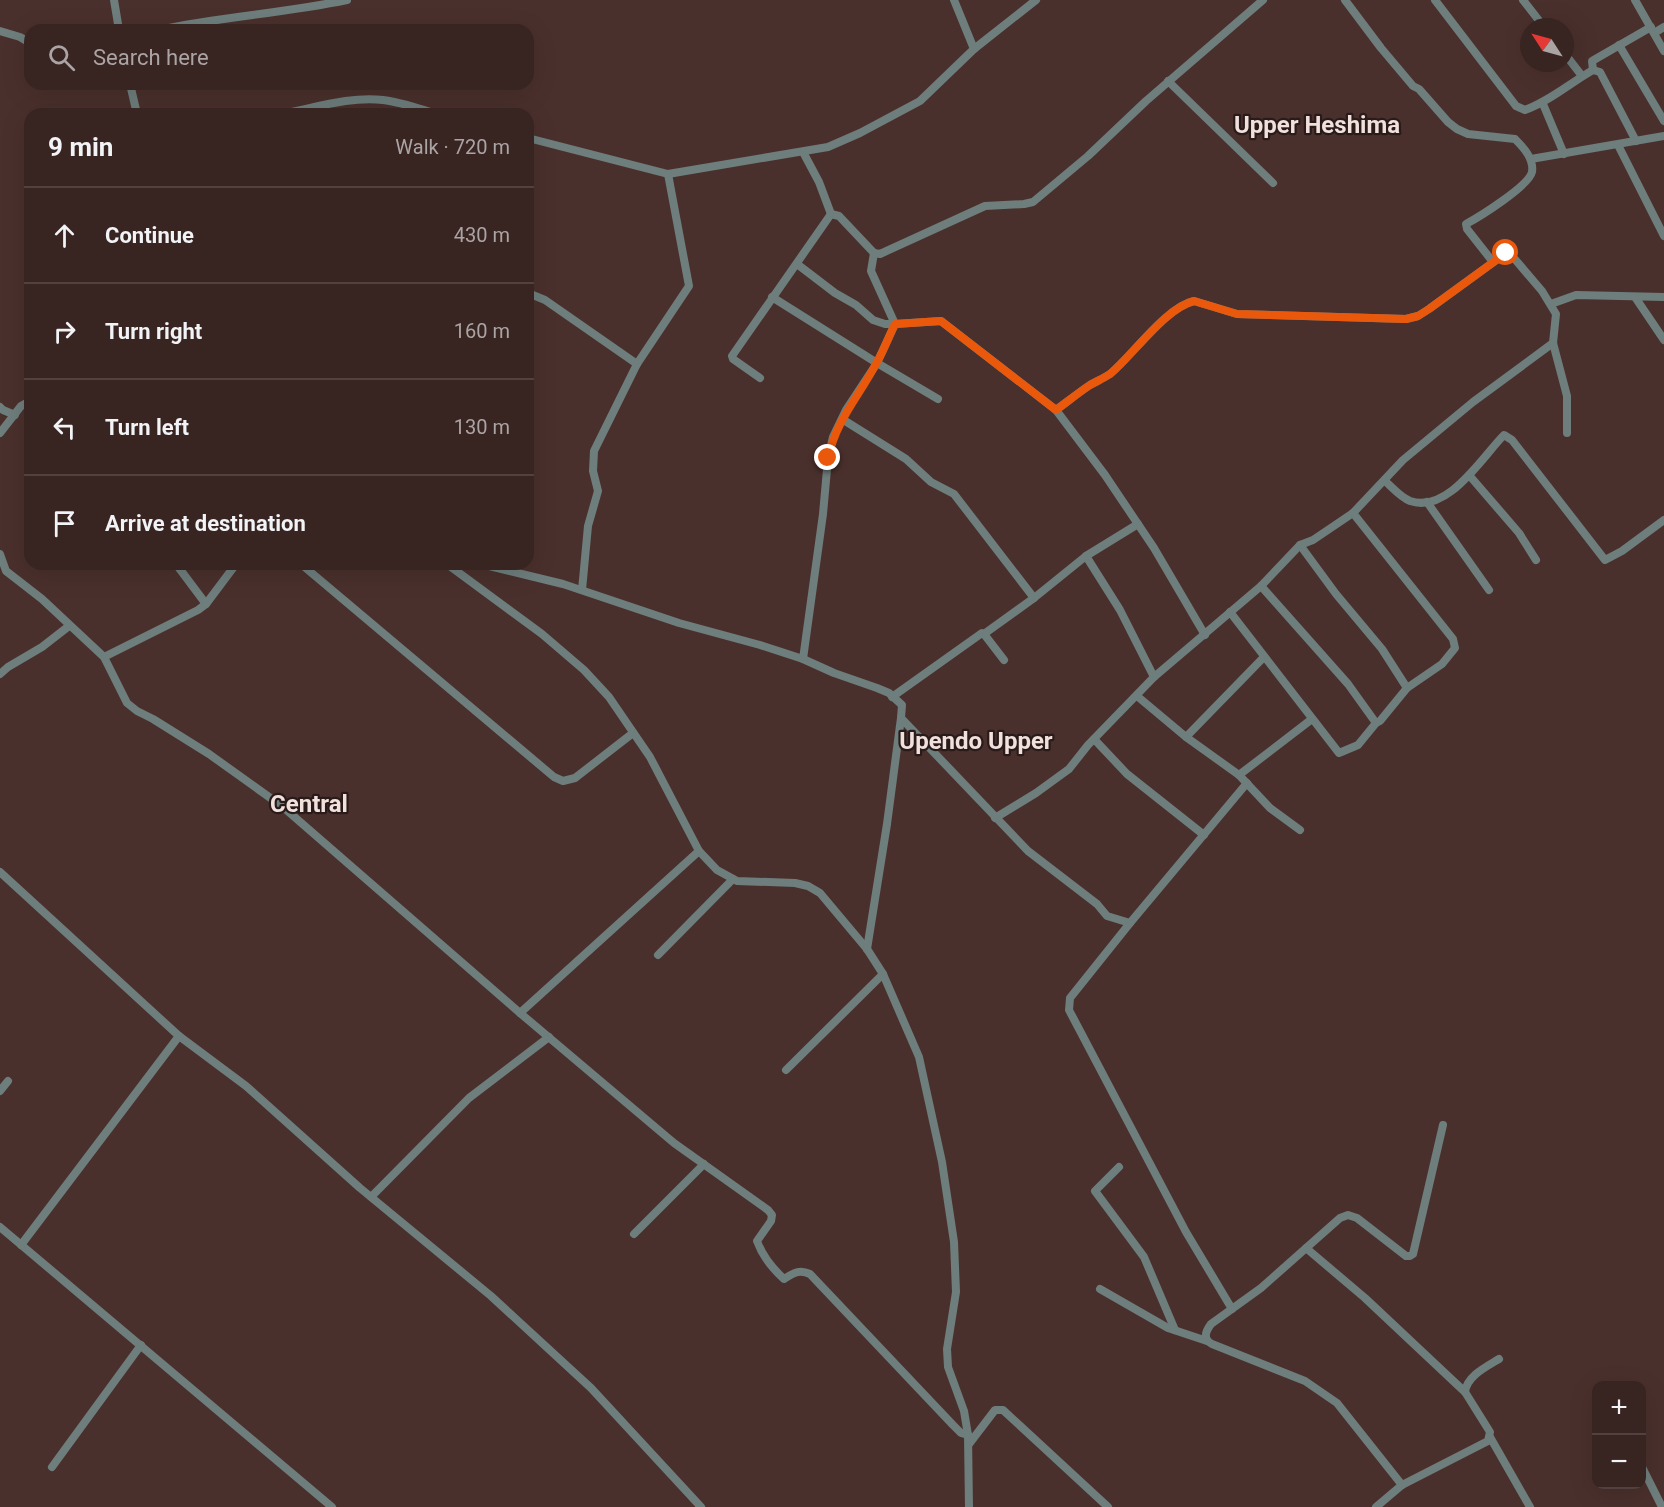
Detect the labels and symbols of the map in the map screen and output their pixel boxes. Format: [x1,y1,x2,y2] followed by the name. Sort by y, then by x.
[1520,18,1574,72] north arrow
[1234,111,1400,139] district label: Upper Heshima
[1492,239,1518,265] route start
[814,444,840,470] route end
[899,727,1053,755] district label: Upendo Upper
[270,790,348,818] district label: Central

